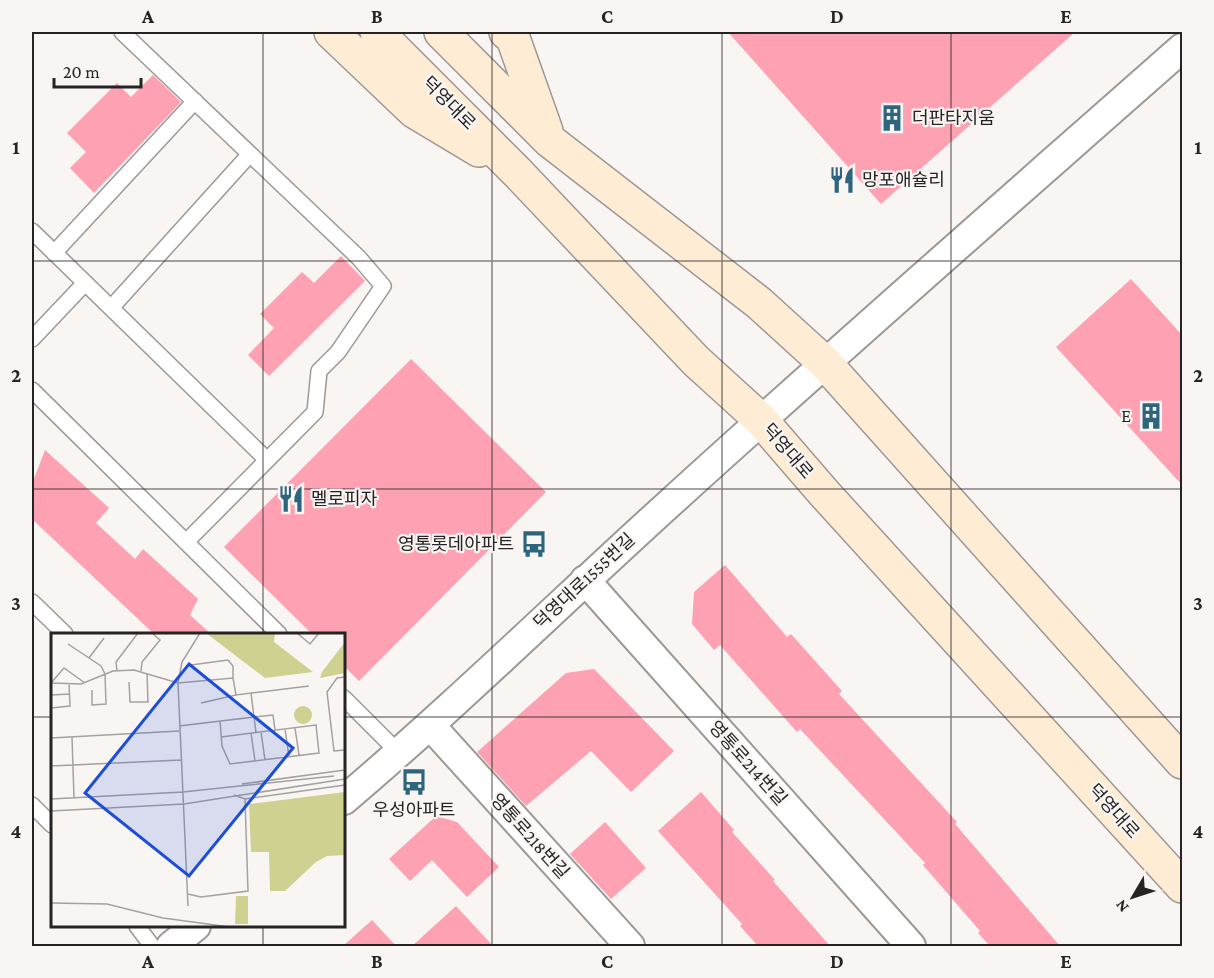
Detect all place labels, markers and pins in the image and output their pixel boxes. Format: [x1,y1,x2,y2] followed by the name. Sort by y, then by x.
[877,103,907,133] building icon: 더판타지움
[912,108,995,128] place label: 더판타지움
[827,165,857,195] restaurant icon: 망포애슐리
[862,170,945,190] place label: 망포애슐리
[1136,401,1166,431] building icon: E
[1121,406,1131,426] place label: E
[276,484,306,514] restaurant icon: 멜로피자
[311,489,378,509] place label: 멜로피자
[519,529,549,559] bus stop icon: 영통롯데아파트
[398,534,514,554] place label: 영통롯데아파트
[399,767,429,797] bus stop icon: 우성아파트
[373,800,455,820] place label: 우성아파트

